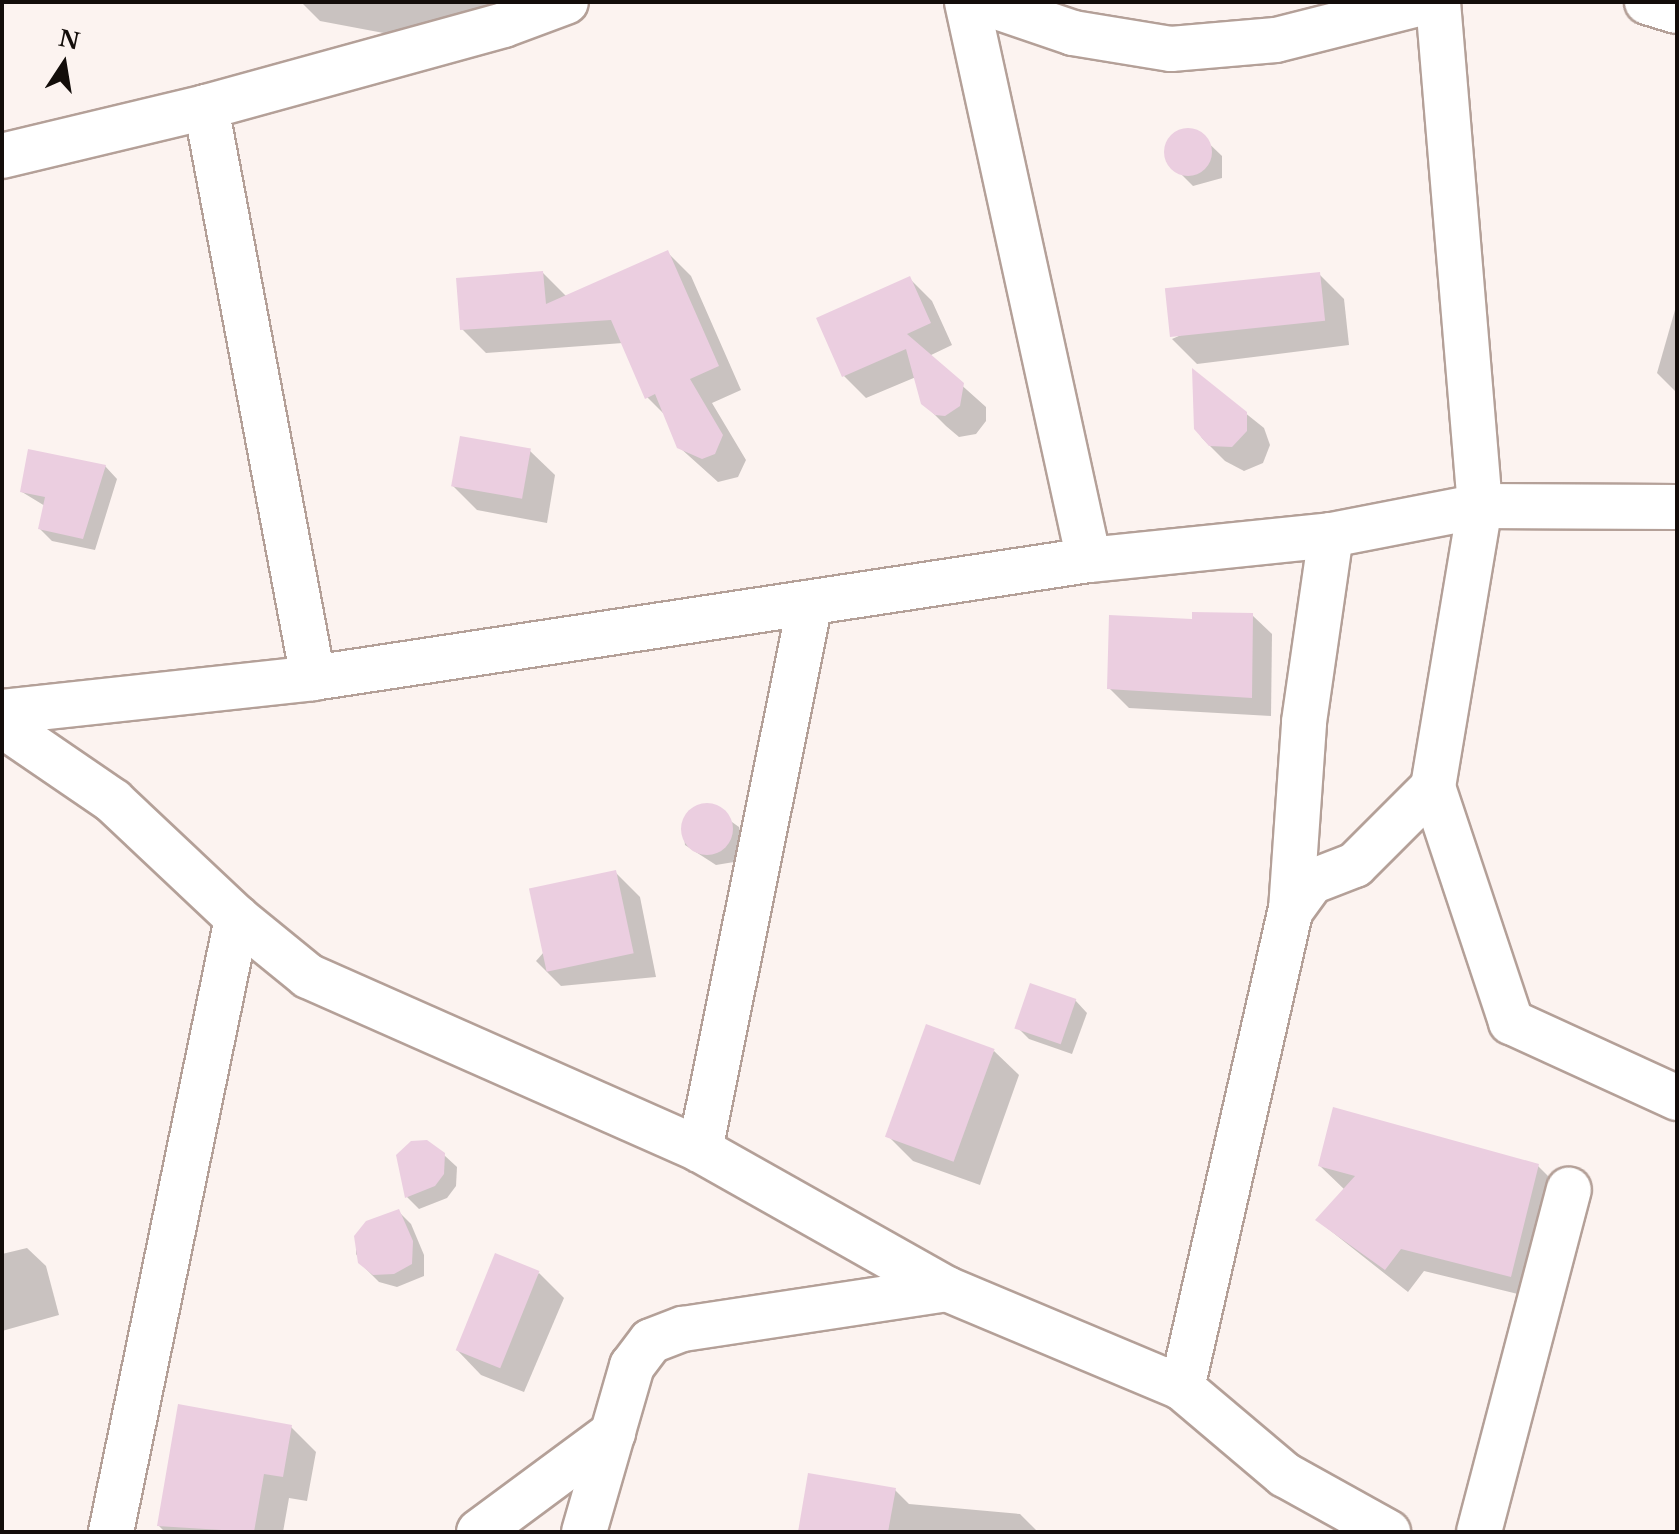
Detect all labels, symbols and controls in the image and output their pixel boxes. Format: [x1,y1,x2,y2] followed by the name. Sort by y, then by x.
[24,24,104,104] north arrow
[56,25,82,55] text: N

